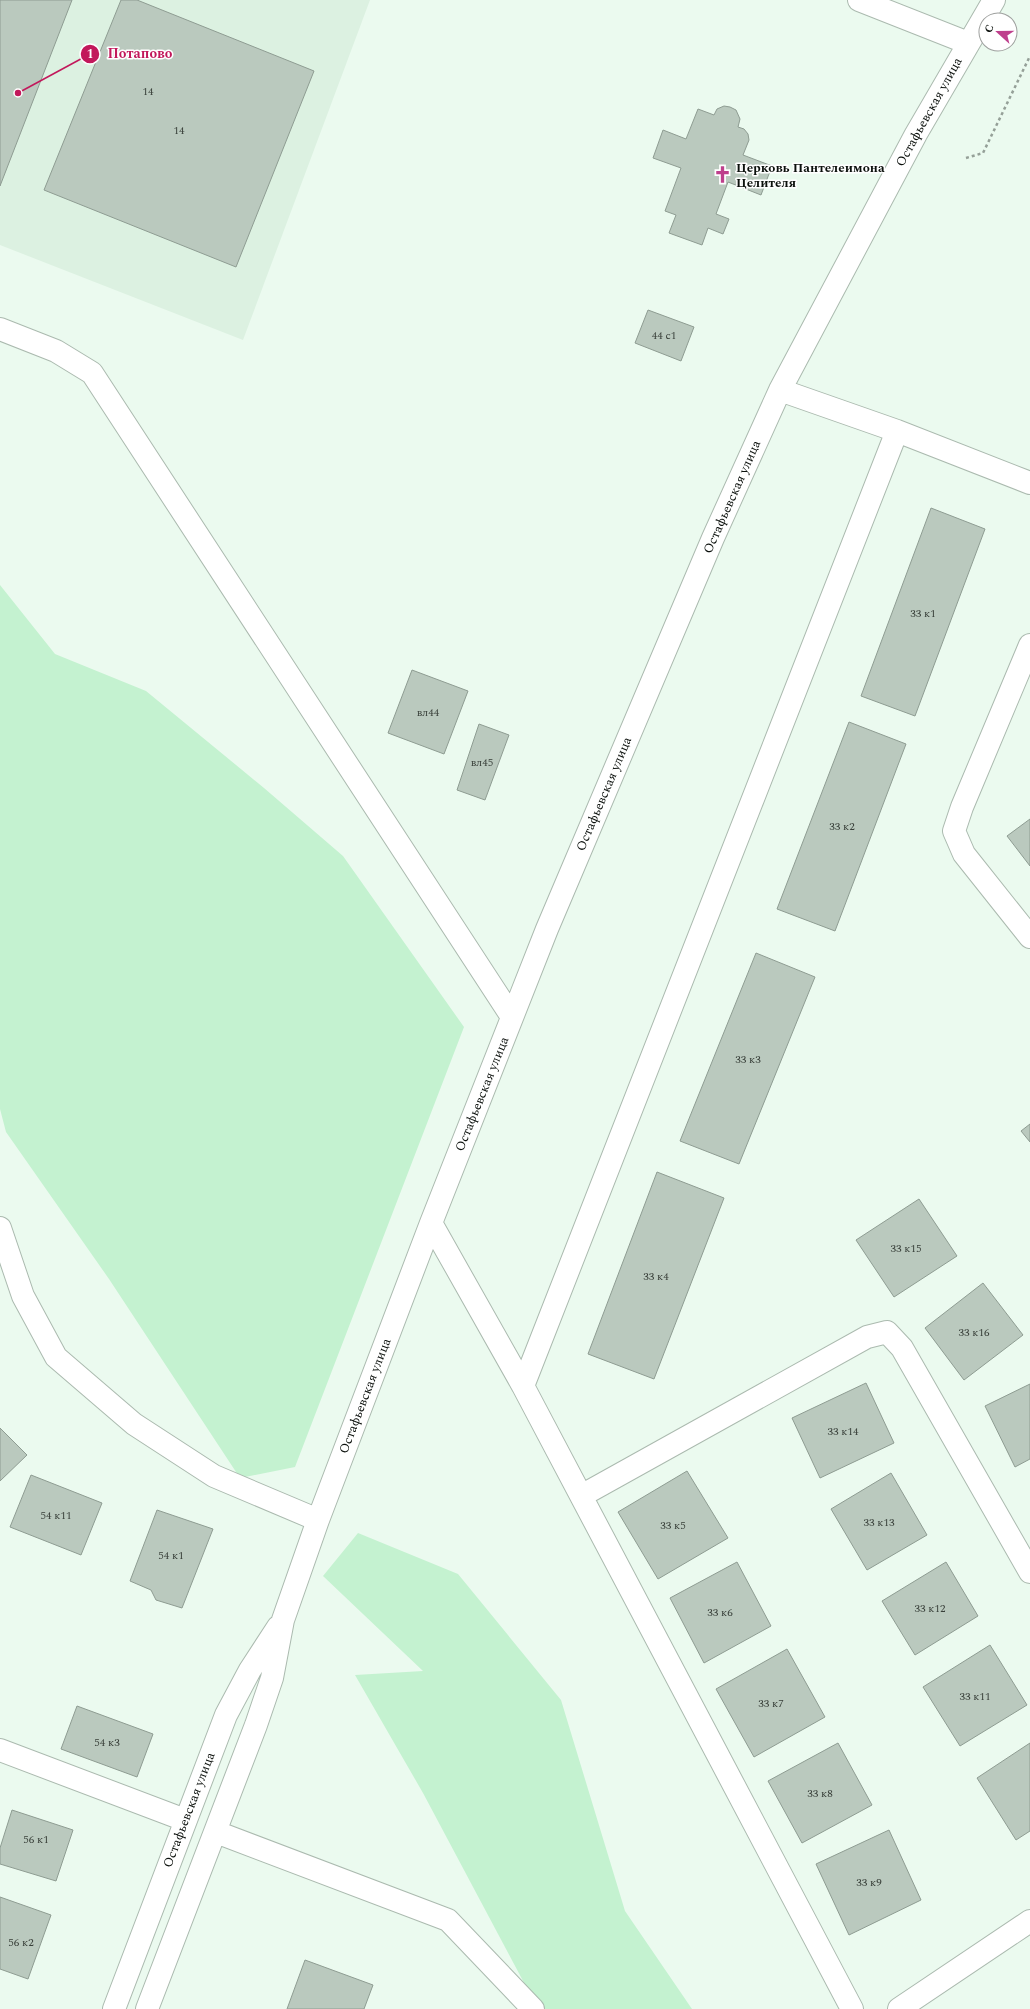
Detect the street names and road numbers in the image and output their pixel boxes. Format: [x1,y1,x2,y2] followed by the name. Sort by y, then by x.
[891,53,968,170] street label: Остафьевская улица
[698,436,766,557] street label: Остафьевская улица
[571,733,637,854] street label: Остафьевская улица
[450,1033,514,1154] street label: Остафьевская улица
[334,1335,396,1457] street label: Остафьевская улица
[158,1749,220,1871] street label: Остафьевская улица

